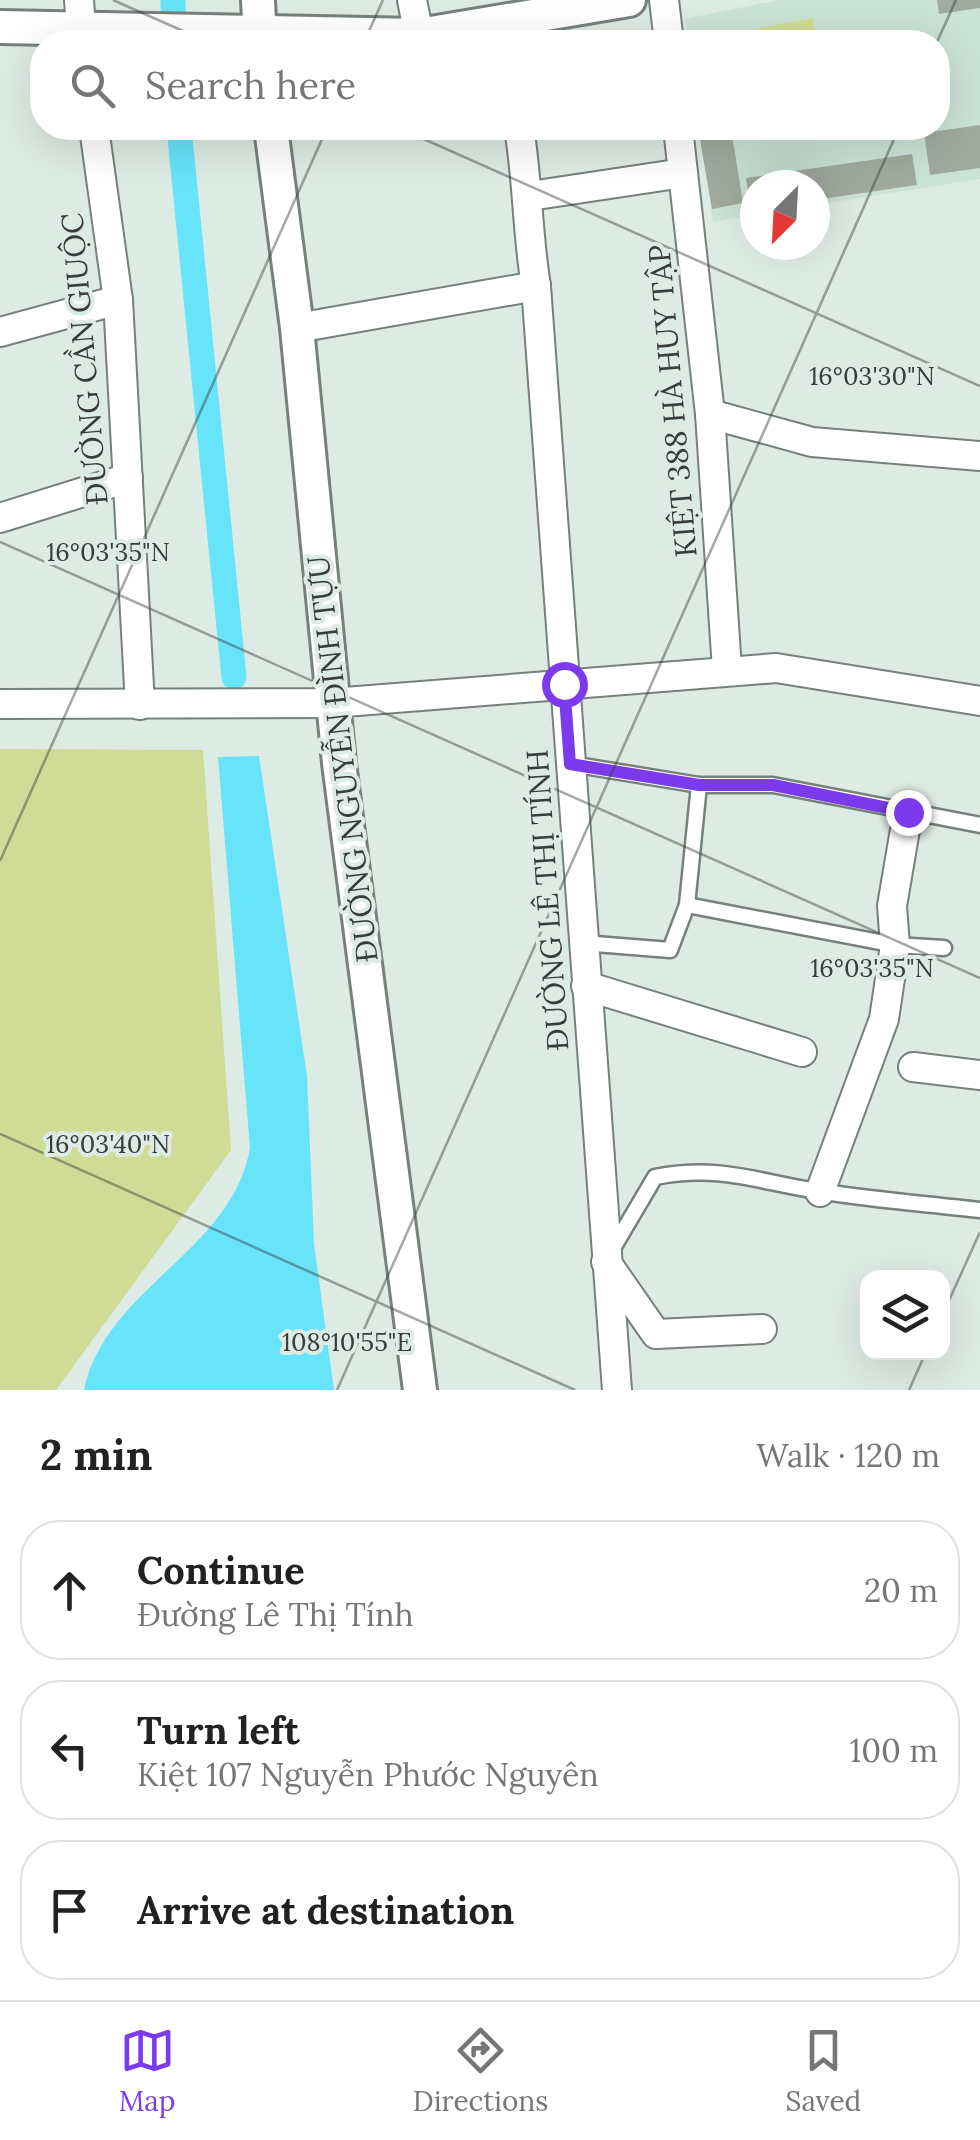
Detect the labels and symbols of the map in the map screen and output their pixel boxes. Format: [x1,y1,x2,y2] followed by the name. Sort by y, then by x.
[740,170,830,260] north arrow
[49,211,116,507] street label: ĐƯỜNG CẦN GIUỘC
[639,243,705,559] street label: KIỆT 388 HÀ HUY TẬP
[809,360,935,392] text: 16°03'30"N
[46,536,170,568] text: 16°03'35"N
[296,554,386,965] street label: ĐƯỜNG NGUYỄN ĐÌNH TỰU
[542,662,588,708] route start
[518,748,576,1052] street label: ĐƯỜNG LÊ THỊ TÍNH
[886,790,932,836] route end
[810,952,934,984] text: 16°03'35"N
[46,1128,170,1160] text: 16°03'40"N
[282,1326,412,1358] text: 108°10'55"E

